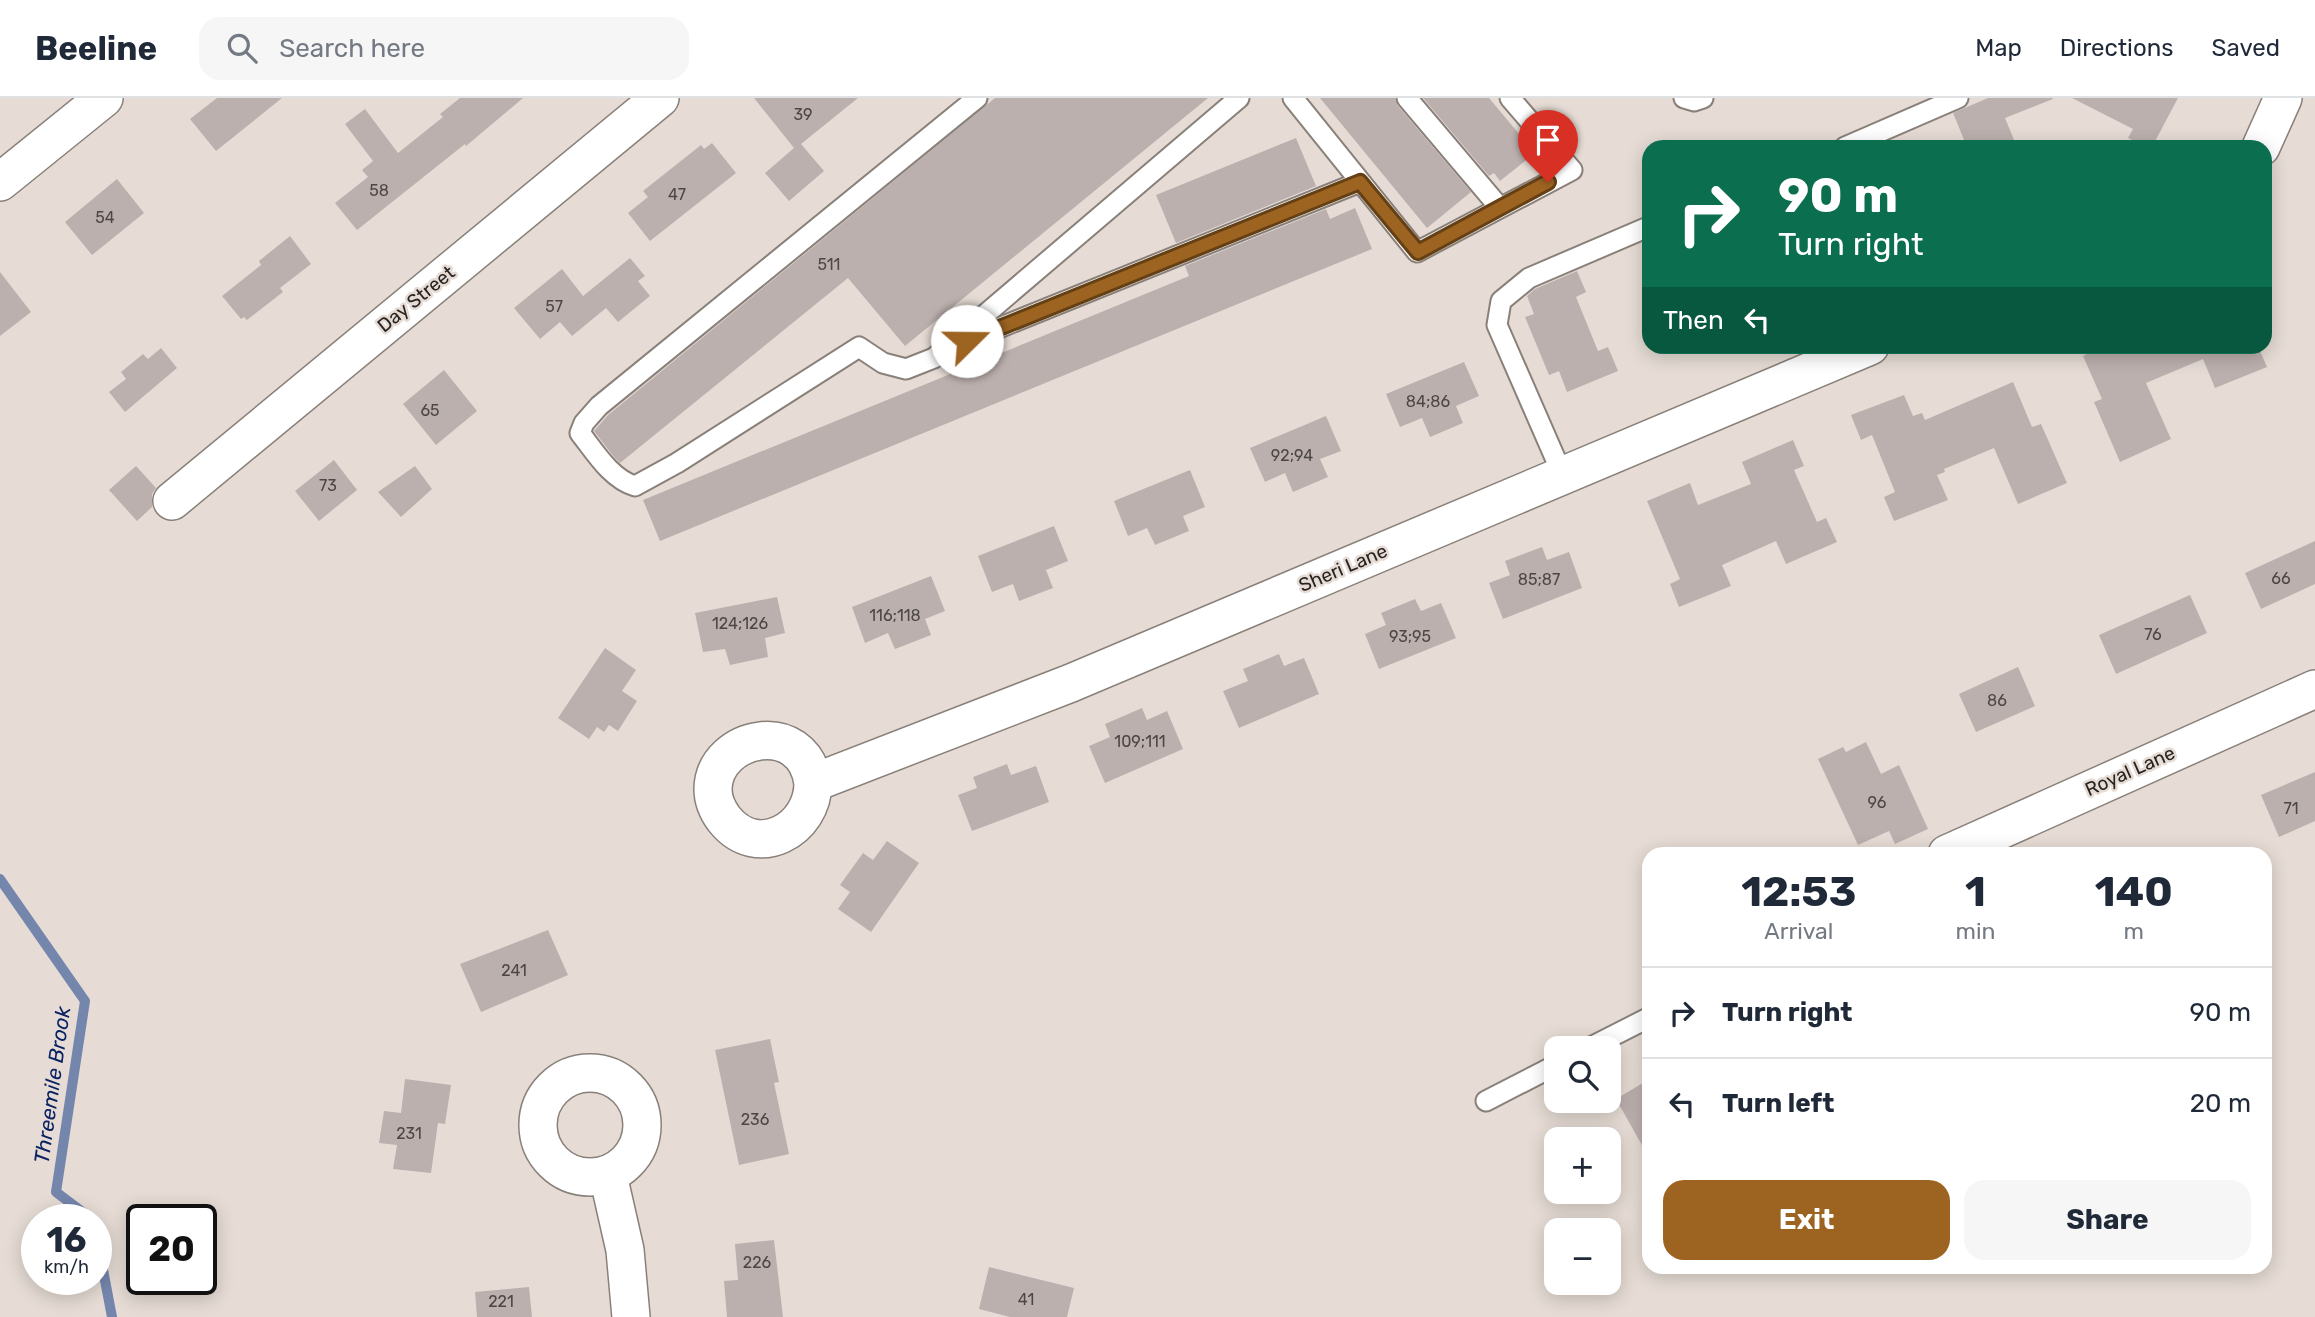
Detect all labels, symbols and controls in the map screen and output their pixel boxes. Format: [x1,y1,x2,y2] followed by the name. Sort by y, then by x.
[199,17,689,80] search box
[35,29,157,68] text: Beeline
[223,29,261,67] icon: search
[279,33,425,64] text: Search here
[1975,34,2022,62] text: Map
[2060,34,2173,62] text: Directions
[2211,34,2280,62] text: Saved
[793,105,813,124] house number: 39
[1518,110,1578,182] pin
[1529,121,1567,159] icon: arrive
[1778,166,1898,224] text: 90 m
[1663,168,1754,259] icon: right
[369,181,389,200] house number: 58
[668,185,686,204] house number: 47
[95,208,115,227] house number: 54
[1778,225,1923,263] text: Turn right
[818,255,840,274] house number: 511
[373,260,460,337] street label: Day Street
[545,297,563,316] house number: 57
[1738,301,1776,339] icon: left
[930,304,1004,378] position arrow
[1663,305,1724,336] text: Then
[1406,392,1450,411] house number: 84;86
[420,401,440,420] house number: 65
[1271,446,1313,465] house number: 92;94
[319,476,337,495] house number: 73
[1295,539,1391,597] street label: Sheri Lane
[2271,569,2291,588] house number: 66
[1518,570,1560,589] house number: 85;87
[869,606,921,625] house number: 116;118
[712,614,768,633] house number: 124;126
[2144,625,2162,644] house number: 76
[1389,627,1431,646] house number: 93;95
[1987,691,2007,710] house number: 86
[1114,732,1166,751] house number: 109;111
[2081,741,2179,801] street label: Royal Lane
[1868,793,1887,812] house number: 96
[2283,799,2299,818] house number: 71
[1741,867,1856,917] text: 12:53
[1965,867,1986,917] text: 1
[2095,867,2173,917] text: 140
[1764,917,1833,945] text: Arrival
[1956,917,1996,945] text: min
[2124,917,2144,945] text: m
[501,961,527,980] house number: 241
[1663,994,1701,1032] icon: right
[1722,997,1852,1028] text: Turn right
[2190,997,2251,1028] text: 90 m
[29,1004,76,1165] water label: Threemile Brook
[1544,1036,1621,1295] map controls
[1544,1036,1621,1113] button: search
[1663,1085,1701,1123] icon: left
[1722,1088,1834,1119] text: Turn left
[2190,1088,2251,1119] text: 20 m
[741,1110,770,1129] house number: 236
[396,1124,422,1143] house number: 231
[1544,1127,1621,1204] button: +
[1663,1180,1950,1260] button: Exit
[1964,1180,2251,1260] button: Share
[126,1204,217,1295] speed limit sign: 20
[1544,1218,1621,1295] button: −
[46,1219,87,1261] text: 16
[743,1253,772,1272] house number: 226
[44,1256,89,1278] text: km/h
[1018,1290,1034,1309] house number: 41
[488,1292,514,1311] house number: 221

